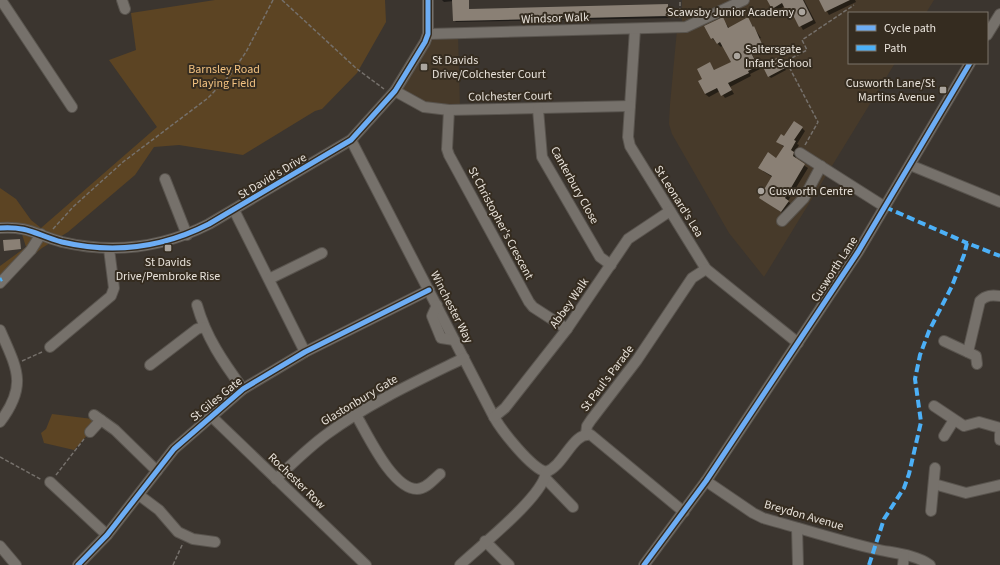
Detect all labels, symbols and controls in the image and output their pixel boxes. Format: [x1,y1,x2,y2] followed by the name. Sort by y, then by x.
[667,4,794,21] place label: Scawsby Junior Academy
[797,7,807,17] marker: Scawsby Junior Academy
[521,9,589,28] street label: Windsor Walk
[848,12,988,64] legend
[884,20,936,37] text: Cycle path
[884,40,907,57] text: Path
[745,41,812,72] place label: Saltersgate Infant School
[732,51,742,61] marker: Saltersgate Infant School
[432,52,546,83] place label: St Davids Drive/Colchester Court
[188,61,260,92] park label: Barnsley Road Playing Field
[419,62,429,72] marker: St Davids Drive/Colchester Court
[846,75,935,106] place label: Cusworth Lane/St Martins Avenue
[938,85,948,95] marker: Cusworth Lane/St Martins Avenue
[468,87,552,106] street label: Colchester Court
[546,143,603,227] street label: Canterbury Close
[235,149,310,204] street label: St David's Drive
[650,162,707,240] street label: St Leonard's Lea
[464,164,538,283] street label: St Christopher's Crescent
[769,183,853,200] place label: Cusworth Centre
[756,186,766,196] marker: Cusworth Centre
[807,233,862,305] street label: Cusworth Lane
[163,243,173,253] marker: St Davids Drive/Pembroke Rise
[116,254,220,285] place label: St Davids Drive/Pembroke Rise
[426,268,477,347] street label: Winchester Way
[546,275,593,332] street label: Abbey Walk
[577,341,638,415] street label: St Paul's Parade
[318,371,401,430] street label: Glastonbury Gate
[187,373,246,426] street label: St Giles Gate
[264,449,329,513] street label: Rochester Row
[762,496,846,535] street label: Breydon Avenue

